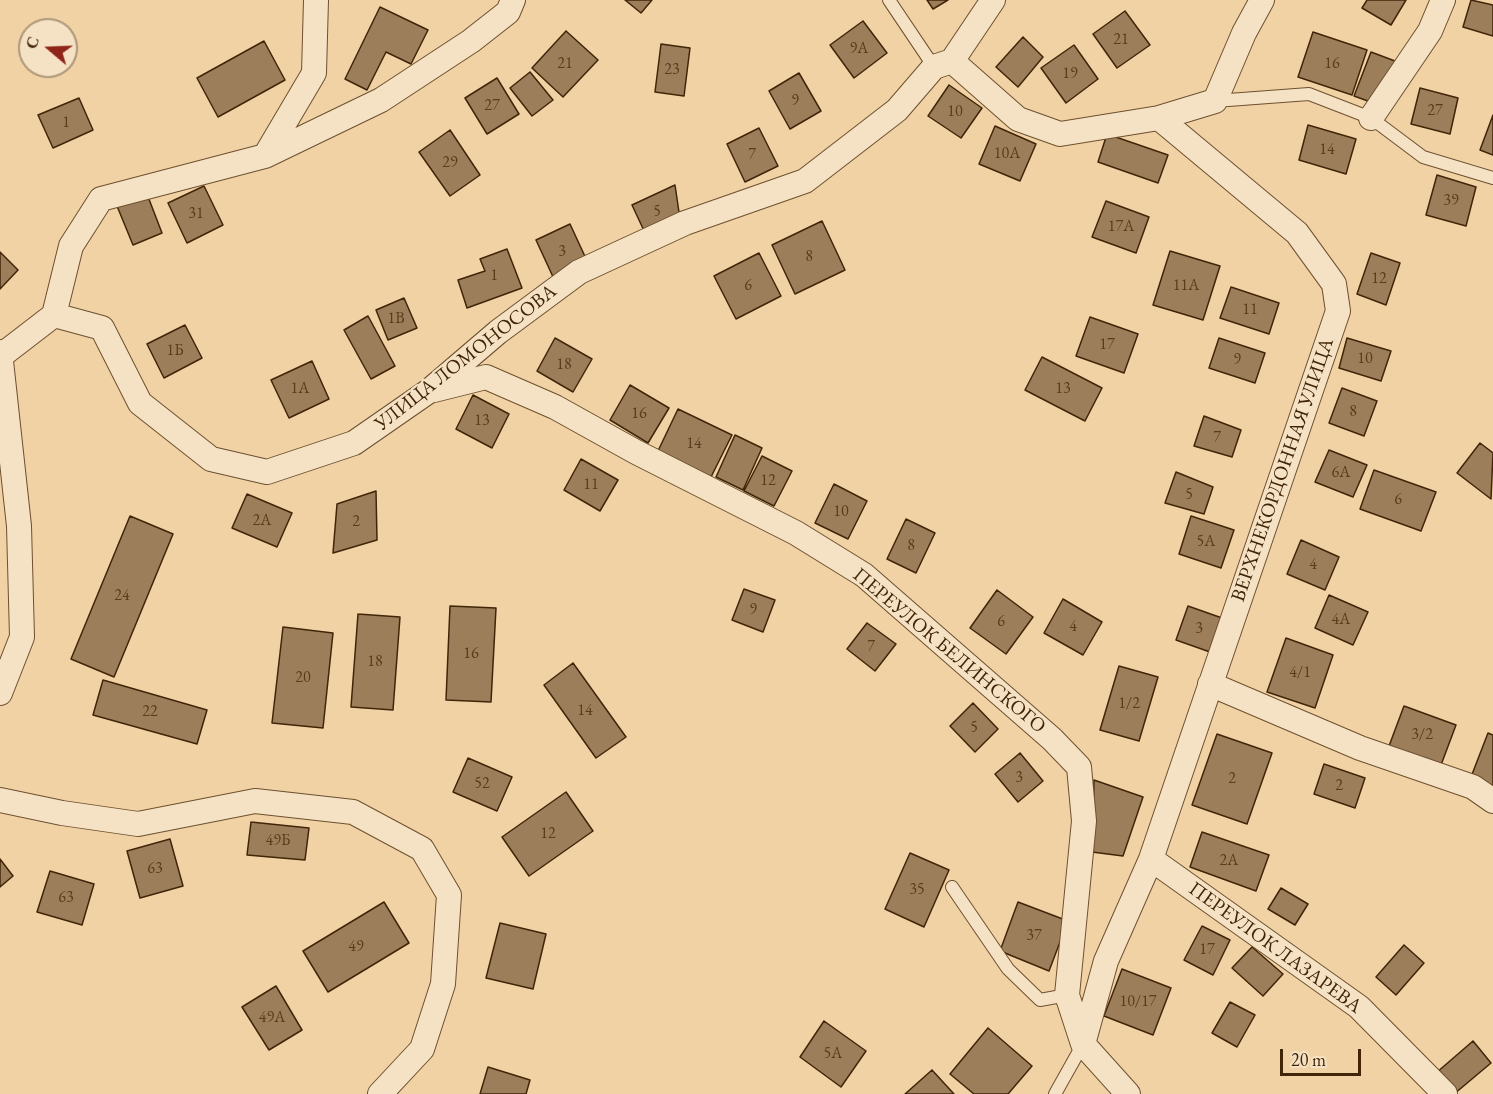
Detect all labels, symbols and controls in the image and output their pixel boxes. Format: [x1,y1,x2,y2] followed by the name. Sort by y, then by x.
[18,18,78,78] north arrow
[1113,30,1129,50] house number: 21
[21,34,44,51] text: С
[850,39,868,59] house number: 9А
[557,54,573,74] house number: 21
[1324,54,1340,74] house number: 16
[664,60,680,80] house number: 23
[1062,64,1078,84] house number: 19
[791,91,799,111] house number: 9
[484,96,500,116] house number: 27
[1427,101,1443,121] house number: 27
[947,102,963,122] house number: 10
[62,113,70,133] house number: 1
[1319,140,1335,160] house number: 14
[994,144,1020,164] house number: 10А
[748,145,756,165] house number: 7
[442,153,458,173] house number: 29
[1443,191,1459,211] house number: 39
[653,202,661,222] house number: 5
[188,204,204,224] house number: 31
[1108,217,1134,237] house number: 17А
[558,242,566,262] house number: 3
[805,247,813,267] house number: 8
[490,266,498,286] house number: 1
[1371,269,1387,289] house number: 12
[744,276,752,296] house number: 6
[1173,276,1199,296] house number: 11А
[370,280,562,436] street label: УЛИЦА ЛОМОНОСОВА
[1242,300,1258,320] house number: 11
[387,309,405,329] house number: 1В
[1099,335,1115,355] house number: 17
[1227,335,1339,605] street label: ВЕРХНЕКОРДОННАЯ УЛИЦА
[166,341,184,361] house number: 1Б
[1357,349,1373,369] house number: 10
[1233,350,1241,370] house number: 9
[556,355,572,375] house number: 18
[291,379,309,399] house number: 1А
[1055,379,1071,399] house number: 13
[1349,402,1357,422] house number: 8
[631,404,647,424] house number: 16
[474,411,490,431] house number: 13
[1213,428,1221,448] house number: 7
[686,434,702,454] house number: 14
[1332,463,1350,483] house number: 6А
[760,471,776,491] house number: 12
[583,475,599,495] house number: 11
[1185,485,1193,505] house number: 5
[1394,490,1402,510] house number: 6
[833,502,849,522] house number: 10
[253,511,271,531] house number: 2А
[352,512,360,532] house number: 2
[1197,532,1215,552] house number: 5А
[907,536,915,556] house number: 8
[1309,555,1317,575] house number: 4
[848,563,1050,739] street label: ПЕРЕУЛОК БЕЛИНСКОГО
[114,586,130,606] house number: 24
[749,600,757,620] house number: 9
[1332,610,1350,630] house number: 4А
[997,612,1005,632] house number: 6
[1069,617,1077,637] house number: 4
[1195,619,1203,639] house number: 3
[867,637,875,657] house number: 7
[463,644,479,664] house number: 16
[367,652,383,672] house number: 18
[1289,663,1311,683] house number: 4/1
[295,668,311,688] house number: 20
[1118,694,1140,714] house number: 1/2
[577,701,593,721] house number: 14
[142,702,158,722] house number: 22
[970,718,978,738] house number: 5
[1411,725,1433,745] house number: 3/2
[1015,768,1023,788] house number: 3
[1228,769,1236,789] house number: 2
[474,774,490,794] house number: 52
[1335,776,1343,796] house number: 2
[540,824,556,844] house number: 12
[266,831,290,851] house number: 49Б
[1220,851,1238,871] house number: 2А
[147,859,163,879] house number: 63
[1184,877,1366,1019] street label: ПЕРЕУЛОК ЛАЗАРЕВА
[909,880,925,900] house number: 35
[58,888,74,908] house number: 63
[1026,926,1042,946] house number: 37
[348,937,364,957] house number: 49
[1199,940,1215,960] house number: 17
[1119,992,1157,1012] house number: 10/17
[259,1008,285,1028] house number: 49А
[1283,1037,1364,1075] scale bar
[824,1044,842,1064] house number: 5А
[1291,1048,1326,1071] text: 20 m

